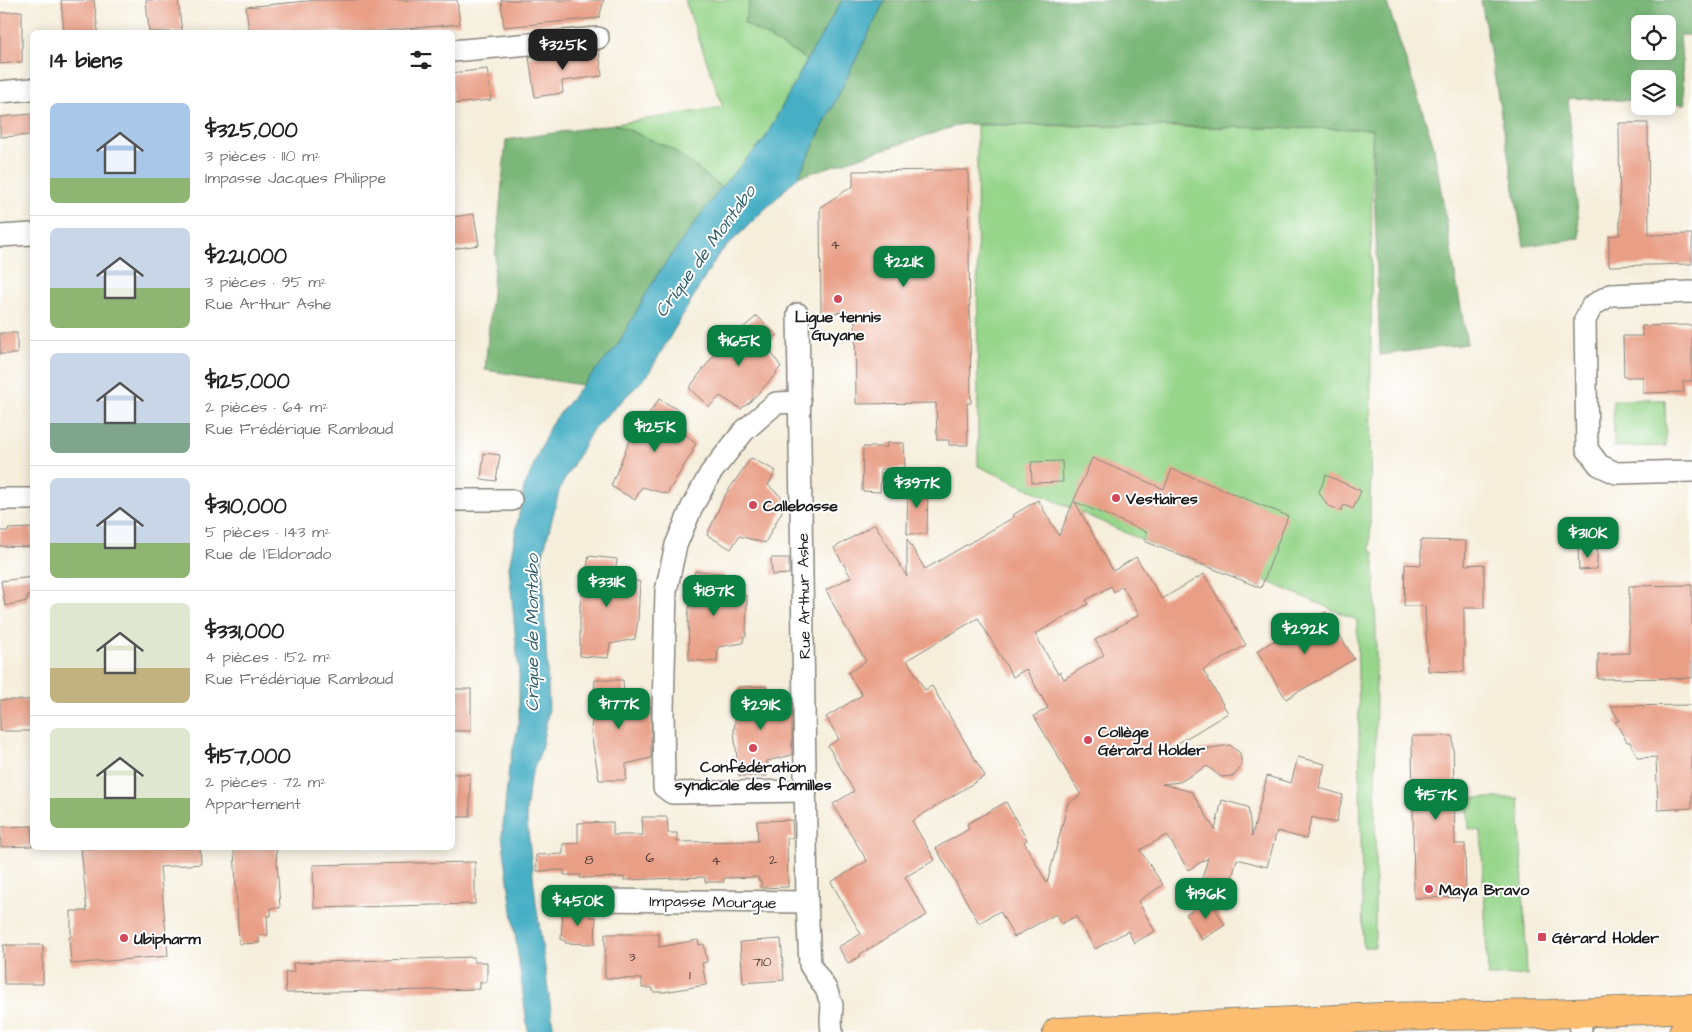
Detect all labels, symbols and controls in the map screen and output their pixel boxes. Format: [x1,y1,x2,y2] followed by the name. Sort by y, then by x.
[1631,15,1676,115] map controls
[1631,15,1676,60] button: locate
[528,28,598,71] pin: $325K
[539,34,587,56] text: $325K
[50,46,123,75] text: 14 biens
[407,46,435,74] icon: filters
[1631,70,1676,115] button: layers
[205,116,298,145] text: $325,000
[90,123,150,183] icon: home
[205,145,320,167] text: 3 pièces · 110 m²
[205,167,386,189] text: Impasse Jacques Philippe
[649,179,763,322] water label: Crique de Montabo
[830,235,840,255] house number: 4
[205,242,287,271] text: $221,000
[869,246,939,288] pin: $221K
[90,248,150,308] icon: home
[885,251,923,273] text: $221K
[205,271,327,293] text: 3 pièces · 95 m²
[205,293,331,315] text: Rue Arthur Ashe
[832,293,844,305] marker: Ligue tennis Guyane
[795,306,881,347] place label: Ligue tennis Guyane
[704,324,774,367] pin: $165K
[718,330,760,352] text: $165K
[205,367,290,396] text: $125,000
[90,373,150,433] icon: home
[205,396,328,418] text: 2 pièces · 64 m²
[620,410,690,453] pin: $125K
[634,416,676,438] text: $125K
[205,418,393,440] text: Rue Frédérique Rambaud
[882,466,952,509] pin: $397K
[894,472,940,494] text: $397K
[1125,488,1198,510] place label: Vestiaires
[205,492,287,521] text: $310,000
[1110,492,1122,504] marker: Vestiaires
[763,495,838,517] place label: Callebasse
[90,498,150,558] icon: home
[747,499,759,511] marker: Callebasse
[1553,516,1623,559] pin: $310K
[205,521,331,543] text: 5 pièces · 143 m²
[1569,522,1607,544] text: $310K
[792,532,816,659] street label: Rue Arthur Ashe
[205,543,331,565] text: Rue de l'Eldorado
[520,552,545,712] water label: Crique de Montabo
[572,566,642,608] pin: $331K
[589,571,625,593] text: $331K
[679,574,749,617] pin: $187K
[694,580,734,602] text: $187K
[1270,612,1340,655] pin: $292K
[205,617,284,646] text: $331,000
[1282,618,1328,640] text: $292K
[90,623,150,683] icon: home
[205,646,332,668] text: 4 pièces · 152 m²
[205,668,393,690] text: Rue Frédérique Rambaud
[584,688,654,730] pin: $177K
[726,688,796,731] pin: $291K
[599,693,639,715] text: $177K
[742,694,780,716] text: $291K
[1098,721,1205,761] place label: Collège Gérard Holder
[1082,734,1094,746] marker: Collège Gérard Holder
[205,742,291,771] text: $157,000
[747,742,759,754] marker: Confédération syndicale des familles
[90,748,150,808] icon: home
[675,756,831,797] place label: Confédération syndicale des familles
[205,771,326,793] text: 2 pièces · 72 m²
[1401,778,1471,821] pin: $157K
[1415,784,1457,806] text: $157K
[205,793,301,815] text: Appartement
[646,848,655,868] house number: 6
[584,850,594,870] house number: 8
[769,850,777,870] house number: 2
[711,851,721,871] house number: 4
[1171,878,1241,920] pin: $196K
[1439,879,1530,902] place label: Maya Bravo
[1186,883,1226,905] text: $196K
[1423,883,1435,895] marker: Maya Bravo
[543,884,613,927] pin: $450K
[553,890,603,912] text: $450K
[649,890,777,915] street label: Impasse Mourgue
[1552,927,1659,949] place label: Gérard Holder
[134,928,201,950] place label: Ubipharm
[1536,931,1548,943] marker: Gérard Holder
[118,932,130,944] marker: Ubipharm
[628,947,636,967] house number: 3
[752,952,772,972] house number: 710
[689,965,691,985] house number: 1

